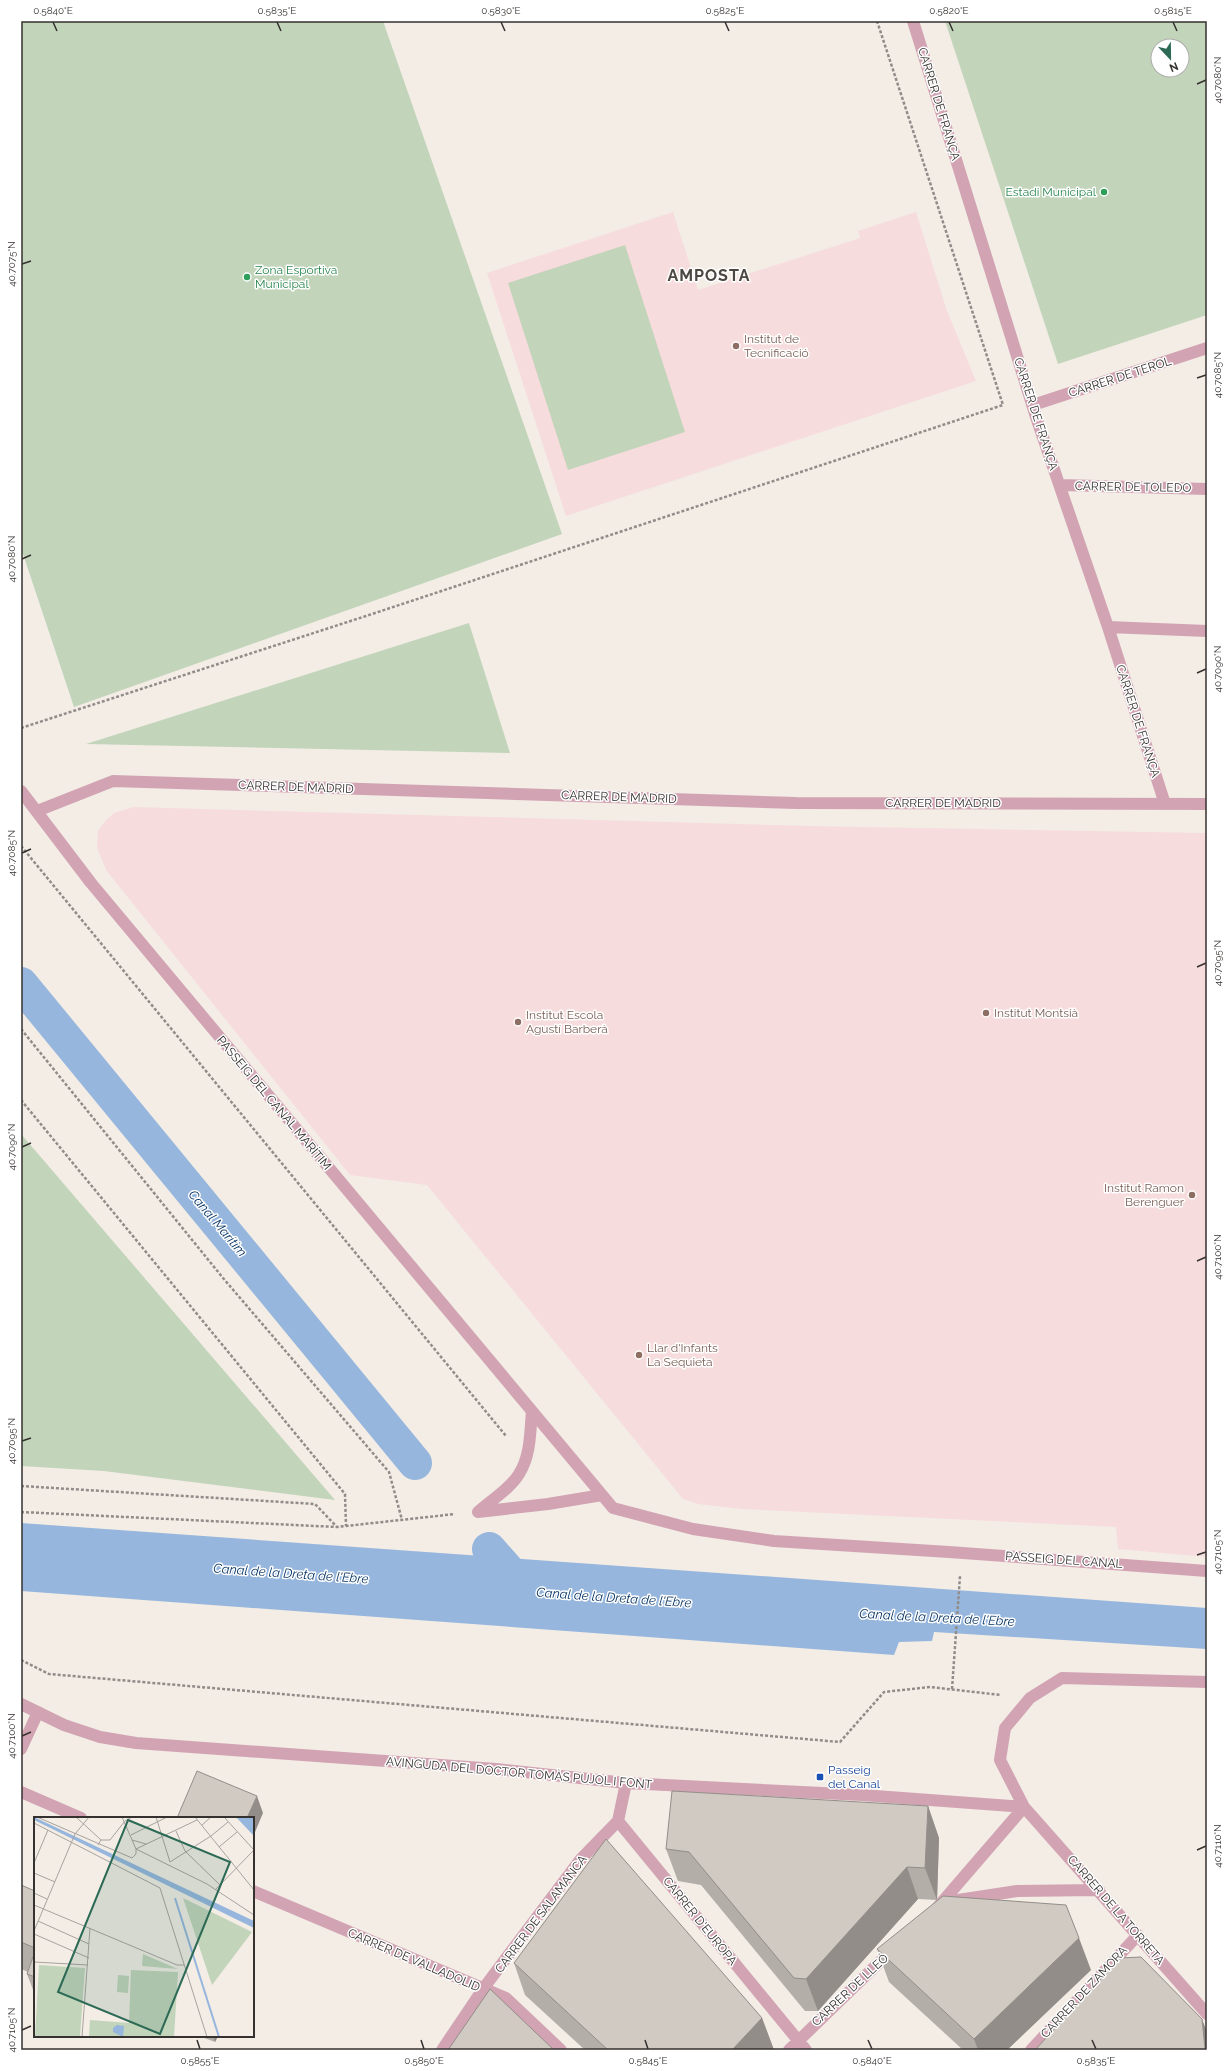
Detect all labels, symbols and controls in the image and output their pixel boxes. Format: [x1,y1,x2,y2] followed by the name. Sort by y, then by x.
[33,5,73,16] text: 0.5840°E
[258,5,296,16] text: 0.5835°E
[481,5,521,16] text: 0.5830°E
[706,5,744,16] text: 0.5825°E
[929,5,969,16] text: 0.5820°E
[1154,5,1192,16] text: 0.5815°E
[1150,38,1190,78] north arrow
[915,46,963,162] street label: CARRER DE FRANÇA
[1212,57,1223,103] text: 40.7080°N
[1167,59,1180,74] text: N
[1006,185,1097,199] place label: Estadi Municipal
[1099,187,1109,197] marker: Estadi Municipal
[6,241,17,287] text: 40.7075°N
[255,263,337,291] place label: Zona Esportiva Municipal
[667,266,751,285] district label: AMPOSTA
[242,272,252,282] marker: Zona Esportiva Municipal
[744,332,809,360] place label: Institut de Tecnificació
[731,341,741,351] marker: Institut de Tecnificació
[1212,352,1223,398] text: 40.7085°N
[1067,354,1173,400] street label: CARRER DE TEROL
[1011,356,1061,472] street label: CARRER DE FRANÇA
[1075,479,1191,495] street label: CARRER DE TOLEDO
[6,536,17,582] text: 40.7080°N
[1212,646,1223,692] text: 40.7090°N
[1113,663,1163,779] street label: CARRER DE FRANÇA
[238,778,354,796] street label: CARRER DE MADRID
[561,788,677,806] street label: CARRER DE MADRID
[885,796,1001,810] street label: CARRER DE MADRID
[6,830,17,876] text: 40.7085°N
[1212,940,1223,986] text: 40.7095°N
[994,1006,1078,1020] place label: Institut Montsià
[526,1008,608,1036] place label: Institut Escola Agustí Barberà
[981,1008,991,1018] marker: Institut Montsià
[513,1017,523,1027] marker: Institut Escola Agustí Barberà
[214,1033,334,1173] street label: PASSEIG DEL CANAL MARÍTIM
[6,1124,17,1170] text: 40.7090°N
[1104,1181,1185,1209] place label: Institut Ramon Berenguer
[186,1187,250,1259] water label: Canal Marítim
[1187,1190,1197,1200] marker: Institut Ramon Berenguer
[1212,1234,1223,1280] text: 40.7100°N
[647,1341,718,1369] place label: Llar d'Infants La Sequieta
[634,1350,644,1360] marker: Llar d'Infants La Sequieta
[6,1418,17,1464] text: 40.7095°N
[1212,1530,1223,1574] text: 40.7105°N
[1005,1549,1123,1571] street label: PASSEIG DEL CANAL
[213,1561,369,1586] water label: Canal de la Dreta de l'Ebre
[536,1585,692,1610] water label: Canal de la Dreta de l'Ebre
[859,1606,1015,1629] water label: Canal de la Dreta de l'Ebre
[6,1713,17,1759] text: 40.7100°N
[386,1754,653,1792] street label: AVINGUDA DEL DOCTOR TOMÀS PUJOL I FONT
[828,1763,881,1791] place label: Passeig del Canal
[815,1772,825,1782] marker: Passeig del Canal
[34,1817,254,2037] inset map
[1212,1824,1223,1868] text: 40.7110°N
[492,1852,590,1976] street label: CARRER DE SALAMANCA
[1065,1853,1167,1967] street label: CARRER DE LA TORRETA
[660,1874,740,1968] street label: CARRER D'EUROPA
[346,1926,483,1994] street label: CARRER DE VALLADOLID
[1038,1943,1130,2041] street label: CARRER DE ZAMORA
[809,1951,891,2029] street label: CARRER DE LLEÓ
[6,2008,17,2052] text: 40.7105°N
[180,2055,220,2066] text: 0.5855°E
[404,2055,444,2066] text: 0.5850°E
[628,2055,668,2066] text: 0.5845°E
[852,2055,892,2066] text: 0.5840°E
[1077,2055,1115,2066] text: 0.5835°E

